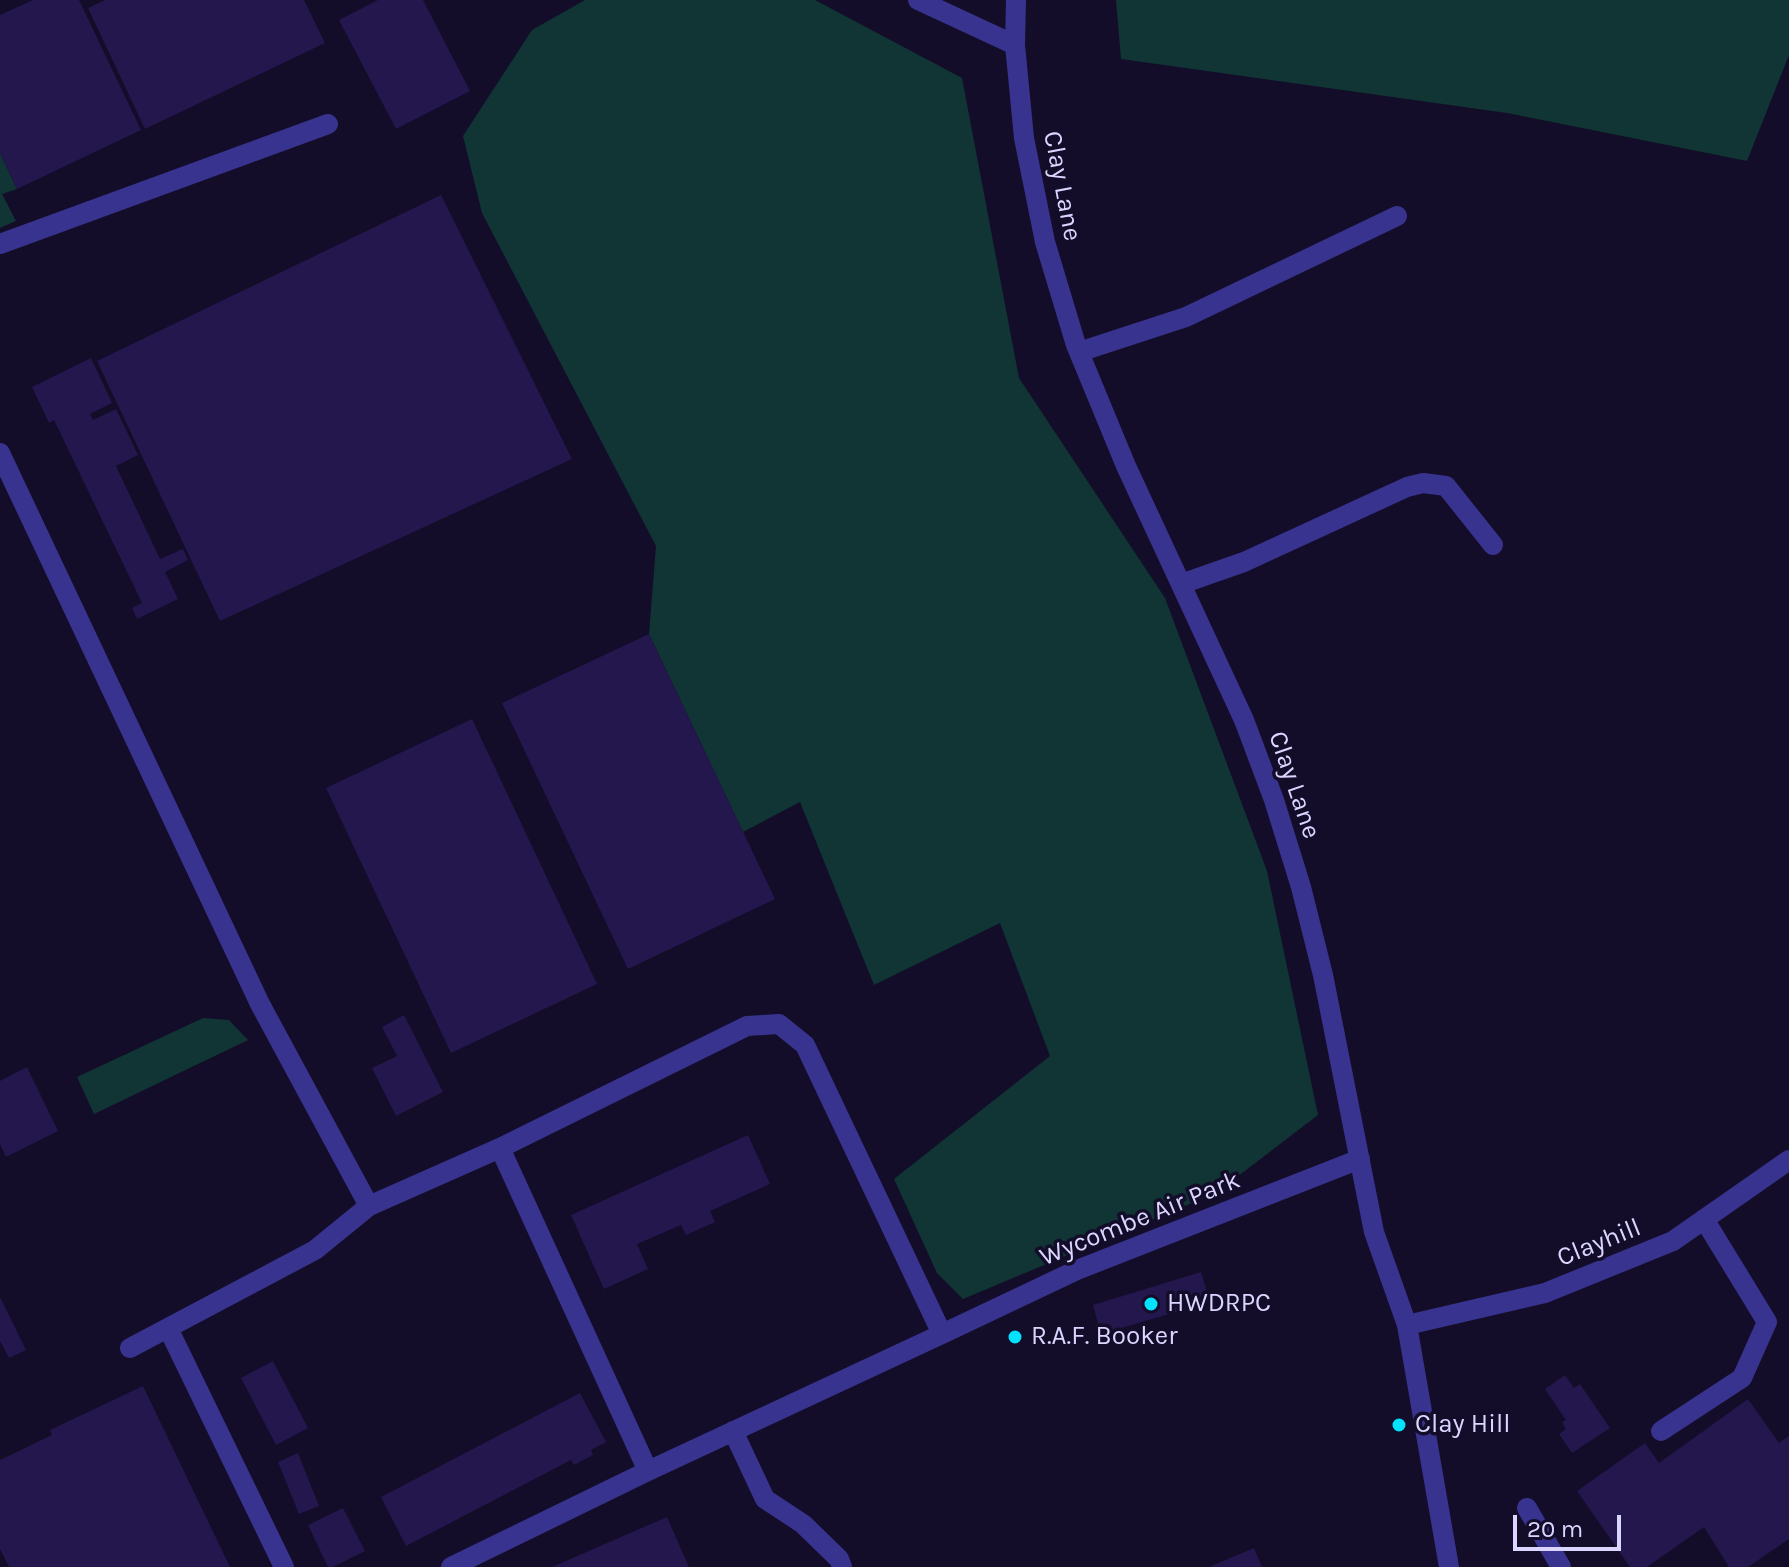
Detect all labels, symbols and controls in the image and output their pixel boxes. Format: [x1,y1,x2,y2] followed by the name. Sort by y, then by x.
[1036,128,1088,244] street label: Clay Lane
[1261,727,1327,843] street label: Clay Lane
[1035,1165,1245,1273] street label: Wycombe Air Park
[1553,1212,1645,1274] street label: Clayhill
[1167,1288,1271,1320] place label: HWDRPC
[1142,1295,1160,1313] marker: HWDRPC
[1031,1321,1178,1353] place label: R.A.F. Booker
[1006,1328,1024,1346] marker: R.A.F. Booker
[1415,1409,1510,1441] place label: Clay Hill
[1390,1416,1408,1434] marker: Clay Hill
[1517,1499,1625,1549] scale bar
[1527,1515,1583,1543] text: 20 m

